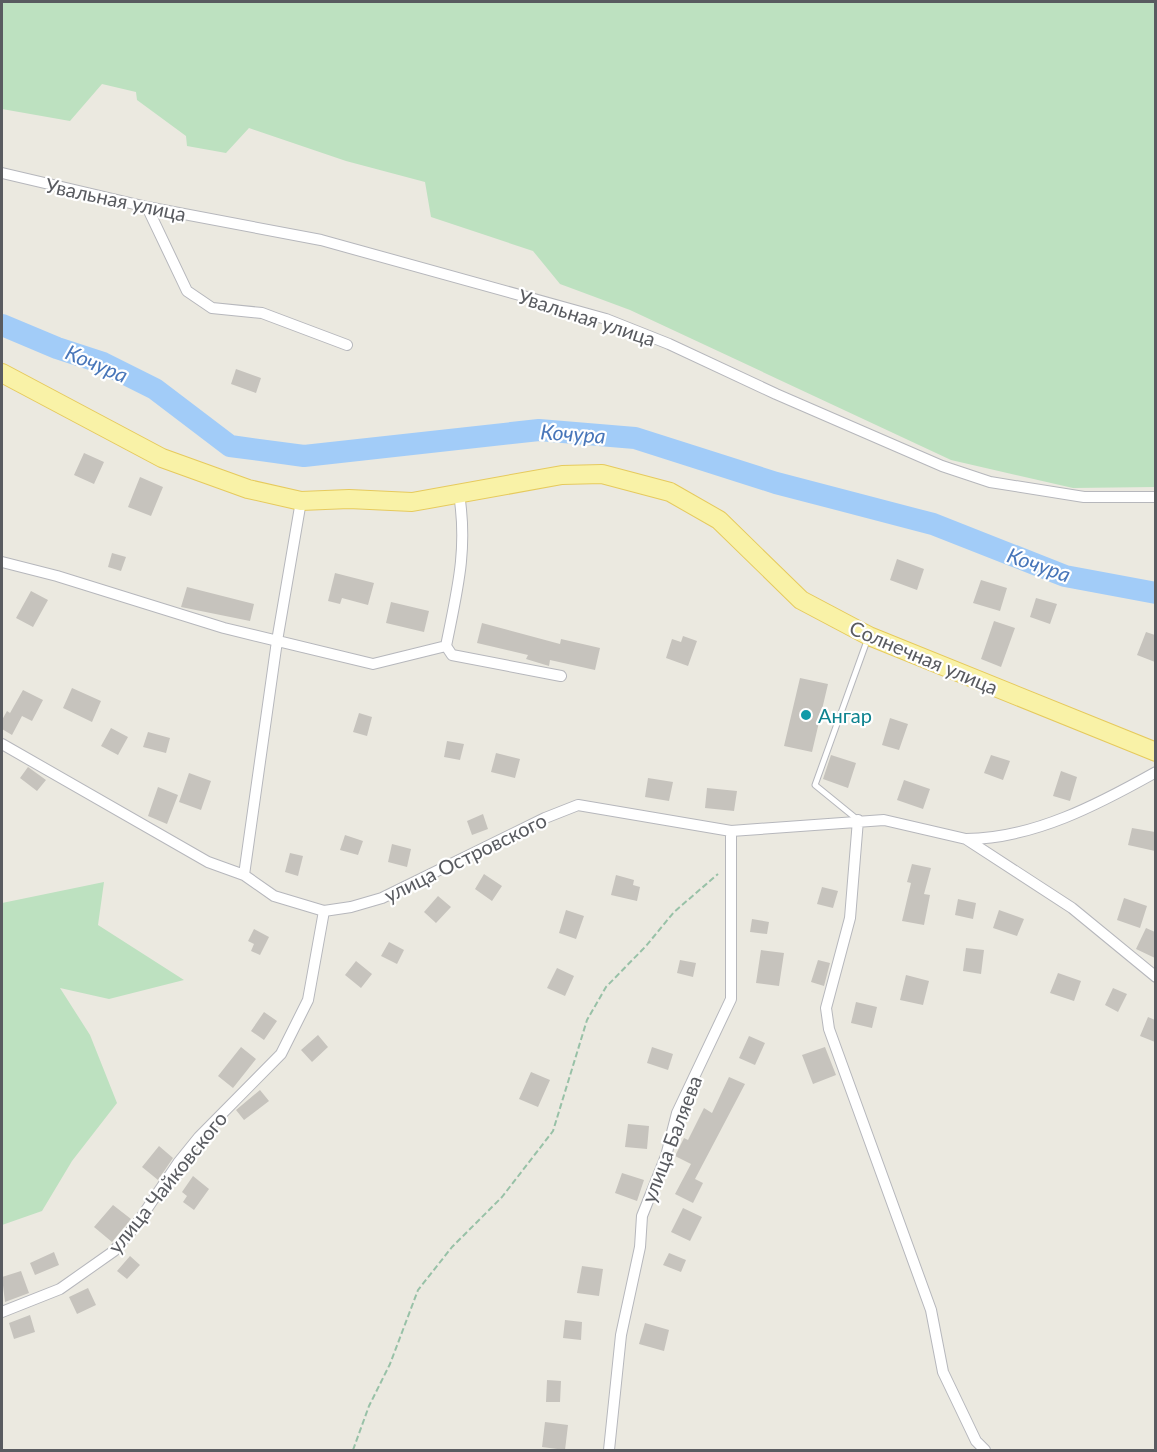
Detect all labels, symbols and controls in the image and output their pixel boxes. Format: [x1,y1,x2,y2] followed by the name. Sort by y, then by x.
[44,172,188,226] street label: Увальная улица
[515,283,659,351] street label: Увальная улица
[62,339,132,387] water label: Кочура
[540,418,606,448] water label: Кочура
[1004,542,1074,586] water label: Кочура
[846,615,1002,699] street label: Солнечная улица
[818,703,872,727] place label: Ангар
[799,708,813,722] marker: Ангар
[380,807,550,907] street label: улица Островского
[636,1072,706,1206] street label: улица Баляева
[103,1106,231,1258] street label: улица Чайковского

